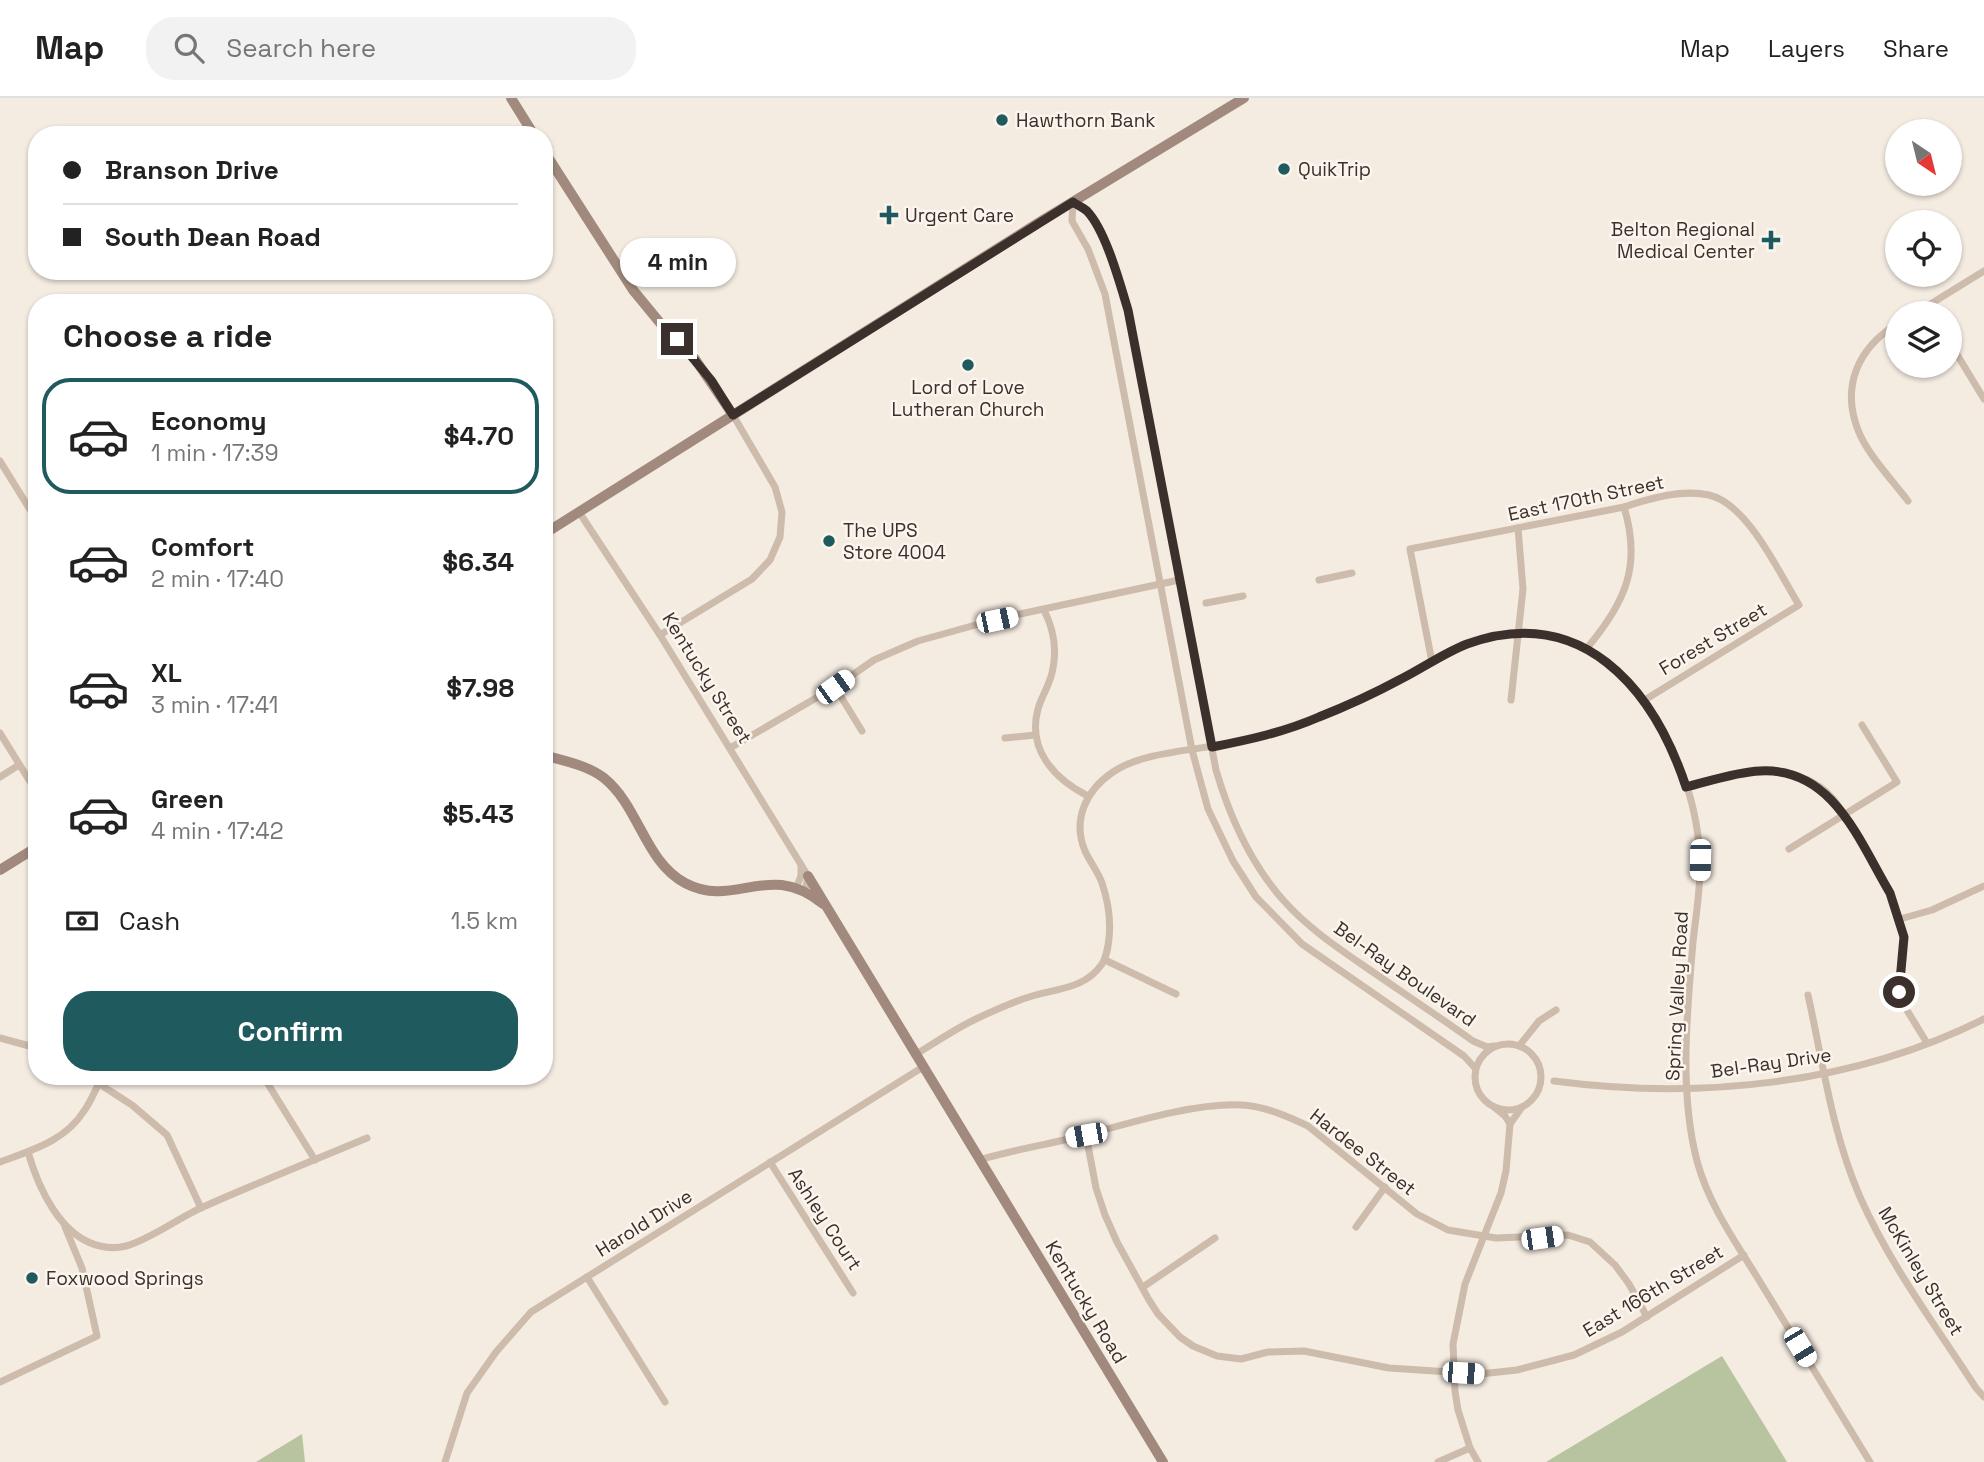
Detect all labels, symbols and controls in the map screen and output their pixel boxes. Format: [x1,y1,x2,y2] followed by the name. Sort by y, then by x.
[146,17,636,80] search box
[35,27,104,69] text: Map
[170,29,208,67] icon: search
[226,31,376,65] text: Search here
[1680,33,1730,64] text: Map
[1768,33,1845,64] text: Layers
[1883,33,1949,64] text: Share
[1016,108,1156,133] place label: Hawthorn Bank
[994,112,1010,128] marker: Hawthorn Bank
[1885,119,1962,196] north arrow
[1885,119,1962,378] map controls
[105,153,279,187] text: Branson Drive
[1298,157,1371,182] place label: QuikTrip
[1276,161,1292,177] marker: QuikTrip
[905,203,1014,228] place label: Urgent Care
[879,205,899,225] marker: Urgent Care
[1885,210,1962,287] button: locate
[1611,217,1755,264] place label: Belton Regional Medical Center
[105,220,321,254] text: South Dean Road
[1761,230,1781,250] marker: Belton Regional Medical Center
[619,238,735,286] callout: 4 min
[648,247,708,277] text: 4 min
[1885,301,1962,378] button: layers
[63,316,273,356] text: Choose a ride
[661,323,693,355] route end
[960,357,976,373] marker: Lord of Love Lutheran Church
[891,375,1045,422] place label: Lord of Love Lutheran Church
[151,404,267,438] text: Economy
[67,405,130,468] icon: car
[444,419,514,453] text: $4.70
[151,438,279,468] text: 1 min · 17:39
[1506,469,1666,527] street label: East 170th Street
[843,518,946,565] place label: The UPS Store 4004
[151,530,254,564] text: Comfort
[67,531,130,594] icon: car
[821,533,837,549] marker: The UPS Store 4004
[442,545,514,579] text: $6.34
[151,564,284,594] text: 2 min · 17:40
[1655,597,1771,681] street label: Forest Street
[975,605,1020,635] car
[657,608,757,748] street label: Kentucky Street
[151,656,182,690] text: XL
[67,657,130,720] icon: car
[812,666,859,708] car
[446,671,514,705] text: $7.98
[151,690,278,720] text: 3 min · 17:41
[151,782,224,816] text: Green
[67,783,130,846] icon: car
[443,797,514,831] text: $5.43
[151,816,284,846] text: 4 min · 17:42
[1690,839,1711,881] car
[63,902,101,940] icon: cash
[119,904,180,938] text: Cash
[451,906,518,936] text: 1.5 km
[1660,911,1694,1081] street label: Spring Valley Road
[1329,916,1481,1032] street label: Bel-Ray Boulevard
[1883,976,1915,1008] route start
[63,991,518,1071] button: Confirm
[1709,1042,1833,1084] street label: Bel-Ray Drive
[1305,1103,1421,1201] street label: Hardee Street
[1064,1121,1109,1149] car
[783,1163,867,1275] street label: Ashley Court
[591,1183,697,1263] street label: Harold Drive
[1873,1202,1969,1340] street label: McKinley Street
[1520,1225,1565,1251] car
[1040,1236,1132,1368] street label: Kentucky Road
[1578,1239,1728,1343] street label: East 166th Street
[46,1266,204,1291] place label: Foxwood Springs
[24,1270,40,1286] marker: Foxwood Springs
[1781,1324,1820,1370] car
[1442,1361,1485,1385] car

